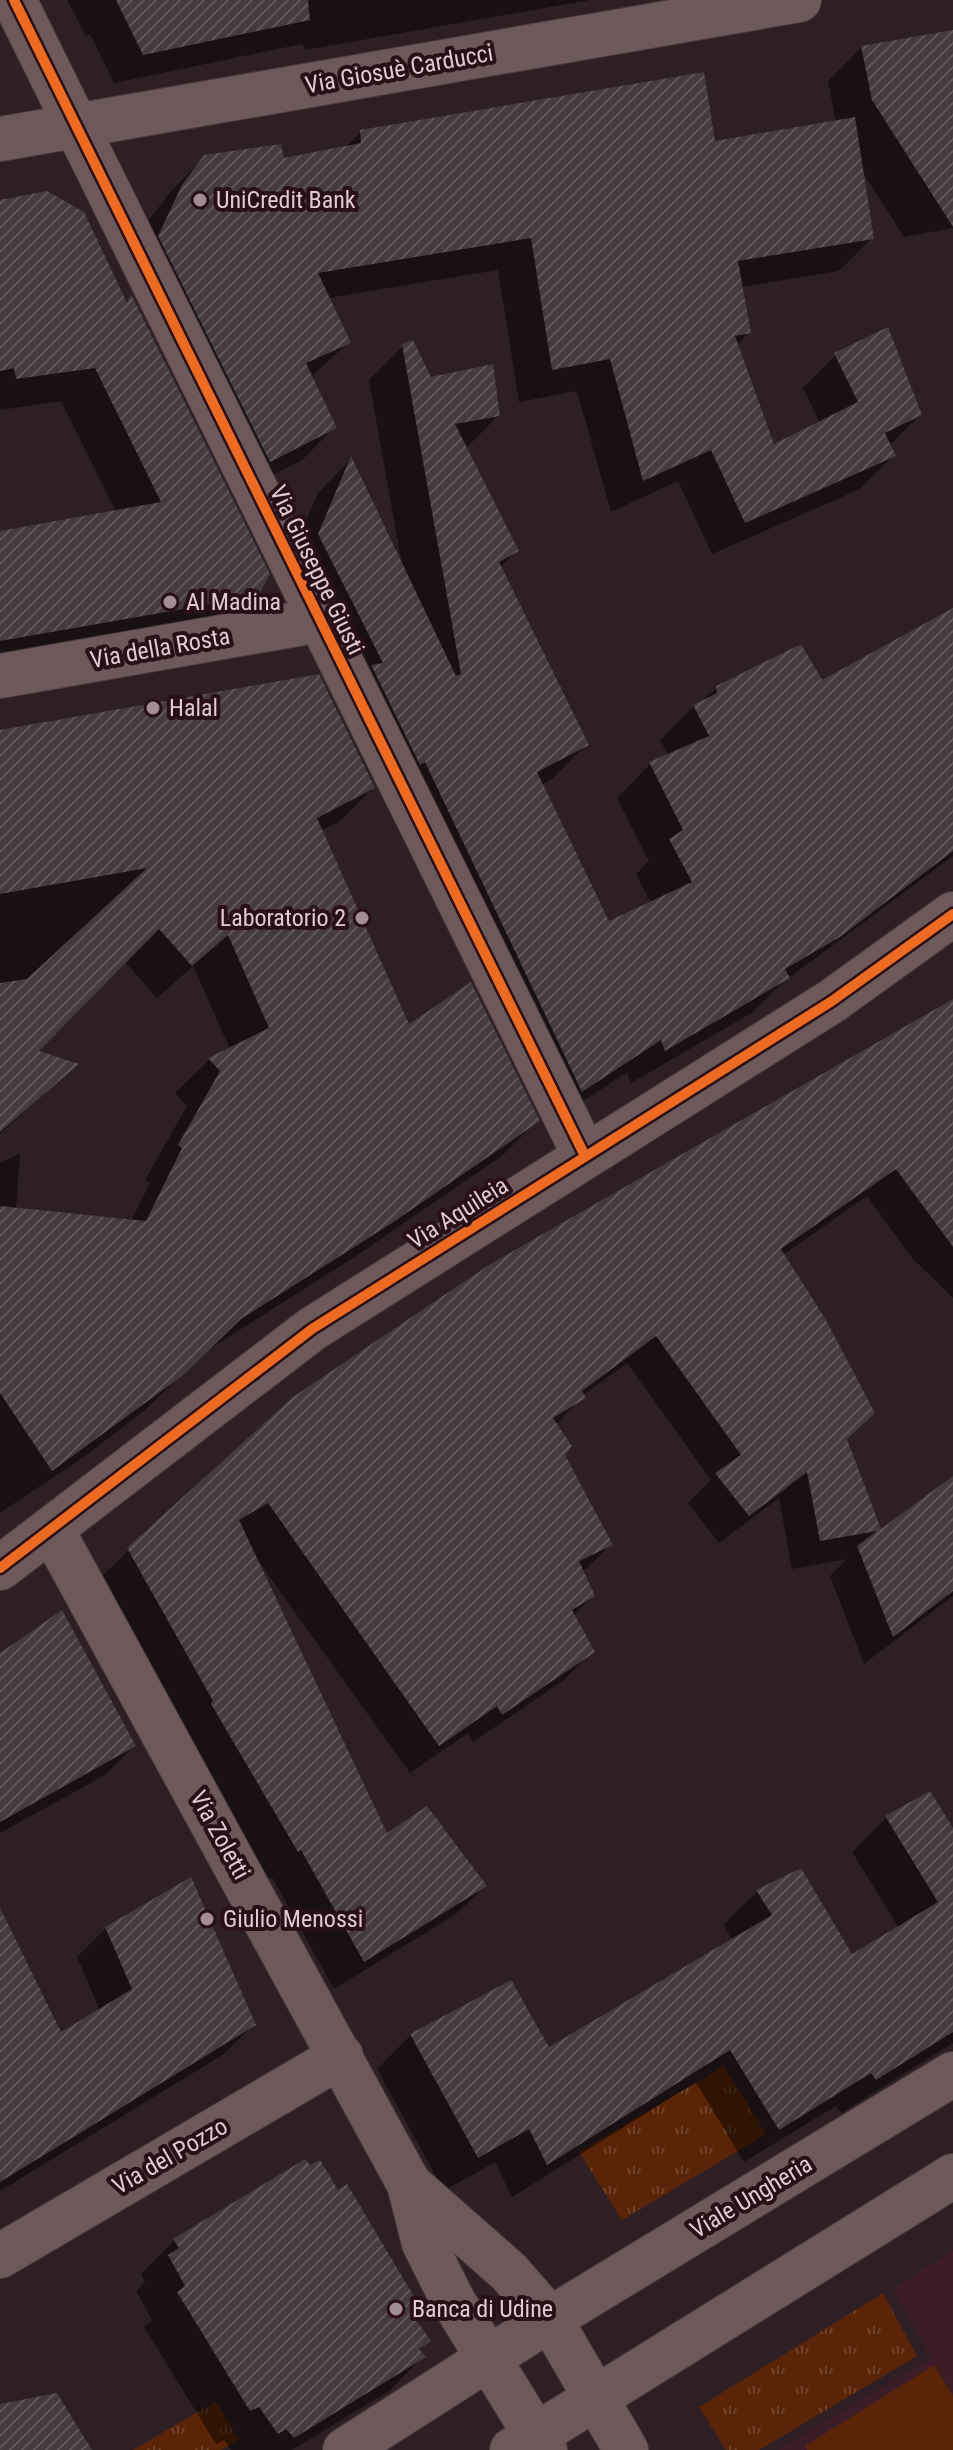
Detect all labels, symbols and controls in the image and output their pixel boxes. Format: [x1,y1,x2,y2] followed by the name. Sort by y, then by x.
[303,39,495,99] street label: Via Giosuè Carducci
[216,186,356,214] place label: UniCredit Bank
[191,191,209,209] marker: UniCredit Bank
[264,481,370,659] street label: Via Giuseppe Giusti
[186,588,281,616] place label: Al Madina
[161,593,179,611] marker: Al Madina
[88,622,232,674] street label: Via della Rosta
[169,694,218,722] place label: Halal
[144,699,162,717] marker: Halal
[220,904,346,932] place label: Laboratorio 2
[353,909,371,927] marker: Laboratorio 2
[403,1171,513,1255] street label: Via Aquileia
[184,1786,256,1884] street label: Via Zoletti
[223,1905,363,1933] place label: Giulio Menossi
[198,1910,216,1928] marker: Giulio Menossi
[108,2112,232,2200] street label: Via del Pozzo
[685,2150,817,2244] street label: Viale Ungheria
[412,2295,553,2323] place label: Banca di Udine
[387,2300,405,2318] marker: Banca di Udine

